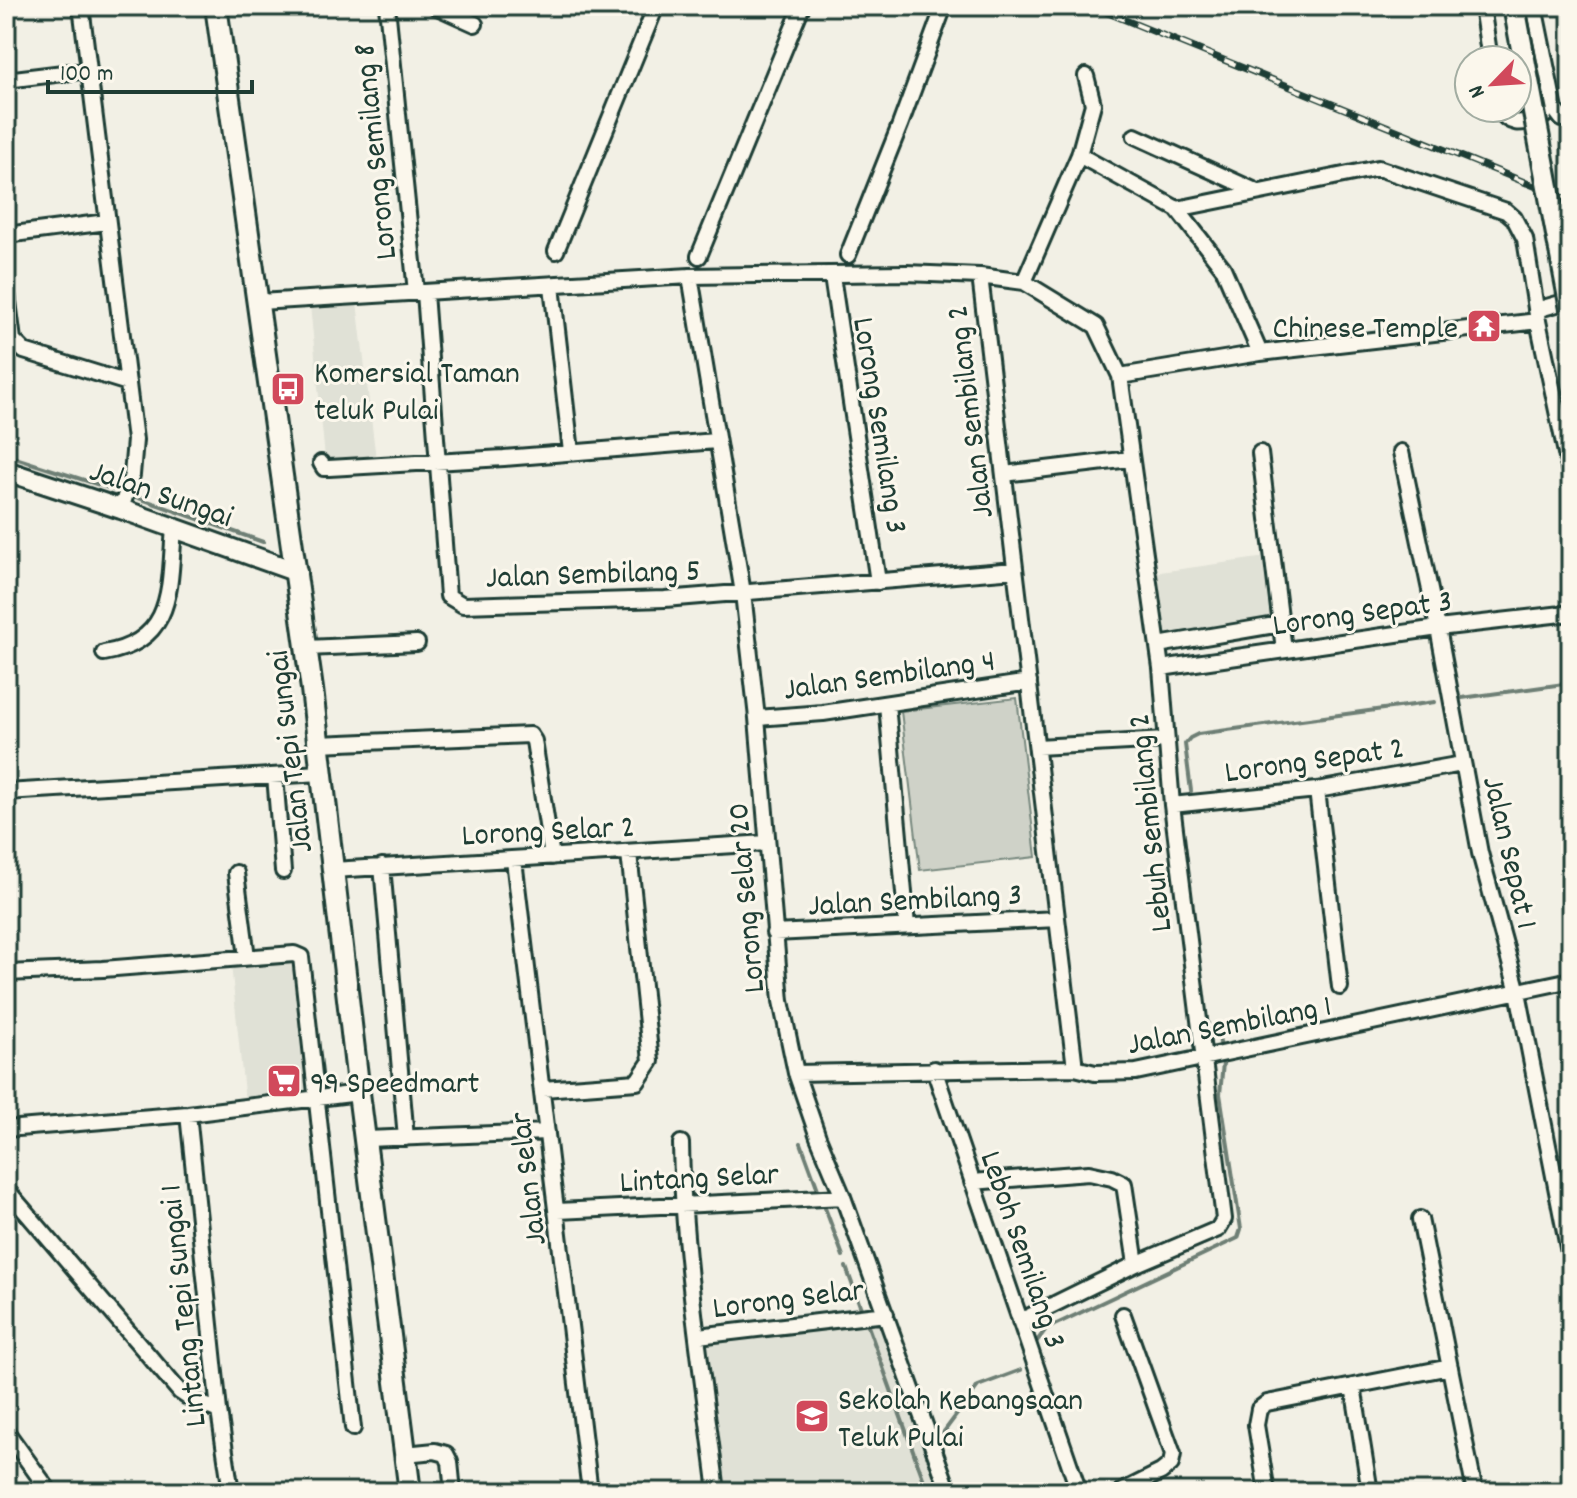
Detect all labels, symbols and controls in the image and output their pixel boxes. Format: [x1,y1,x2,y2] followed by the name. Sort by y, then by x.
[344,41,412,262] street label: Lorong Semilang 8
[48,44,252,94] scale bar
[1453,44,1533,124] north arrow
[60,58,113,92] text: 100 m
[1462,79,1494,102] text: N
[937,302,1009,520] street label: Jalan Sembilang 2
[1465,307,1503,345] temple icon: Chinese Temple
[1273,308,1458,354] place label: Chinese Temple
[837,314,917,537] street label: Lorong Semilang 3
[314,353,520,436] place label: Komersial Taman teluk Pulai
[269,370,307,408] bus stop icon: Komersial Taman teluk Pulai
[82,451,238,543] street label: Jalan Sungai
[485,550,701,604] street label: Jalan Sembilang 5
[1270,581,1455,651] street label: Lorong Sepat 3
[781,640,999,716] street label: Jalan Sembilang 4
[258,647,328,855] street label: Jalan Tepi Sungai
[1119,711,1187,934] street label: Lebuh Sembilang 2
[1222,728,1407,798] street label: Lorong Sepat 2
[1467,772,1547,934] street label: Jalan Sepat 1
[718,800,780,995] street label: Lorong Selar 20
[460,806,636,862] street label: Lorong Selar 2
[807,874,1023,932] street label: Jalan Sembilang 3
[1124,986,1336,1070] street label: Jalan Sembilang 1
[265,1062,303,1100] supermarket icon: 99 Speedmart
[310,1063,480,1109] place label: 99 Speedmart
[500,1109,562,1248] street label: Jalan Selar
[965,1146,1076,1356] street label: Leboh Semilang 3
[618,1154,780,1208] street label: Lintang Selar
[150,1182,222,1429] street label: Lintang Tepi Sungai 1
[710,1270,867,1334] street label: Lorong Selar
[838,1380,1083,1463] place label: Sekolah Kebangsaan Teluk Pulai
[793,1397,831,1435] school or university icon: Sekolah Kebangsaan Teluk Pulai

